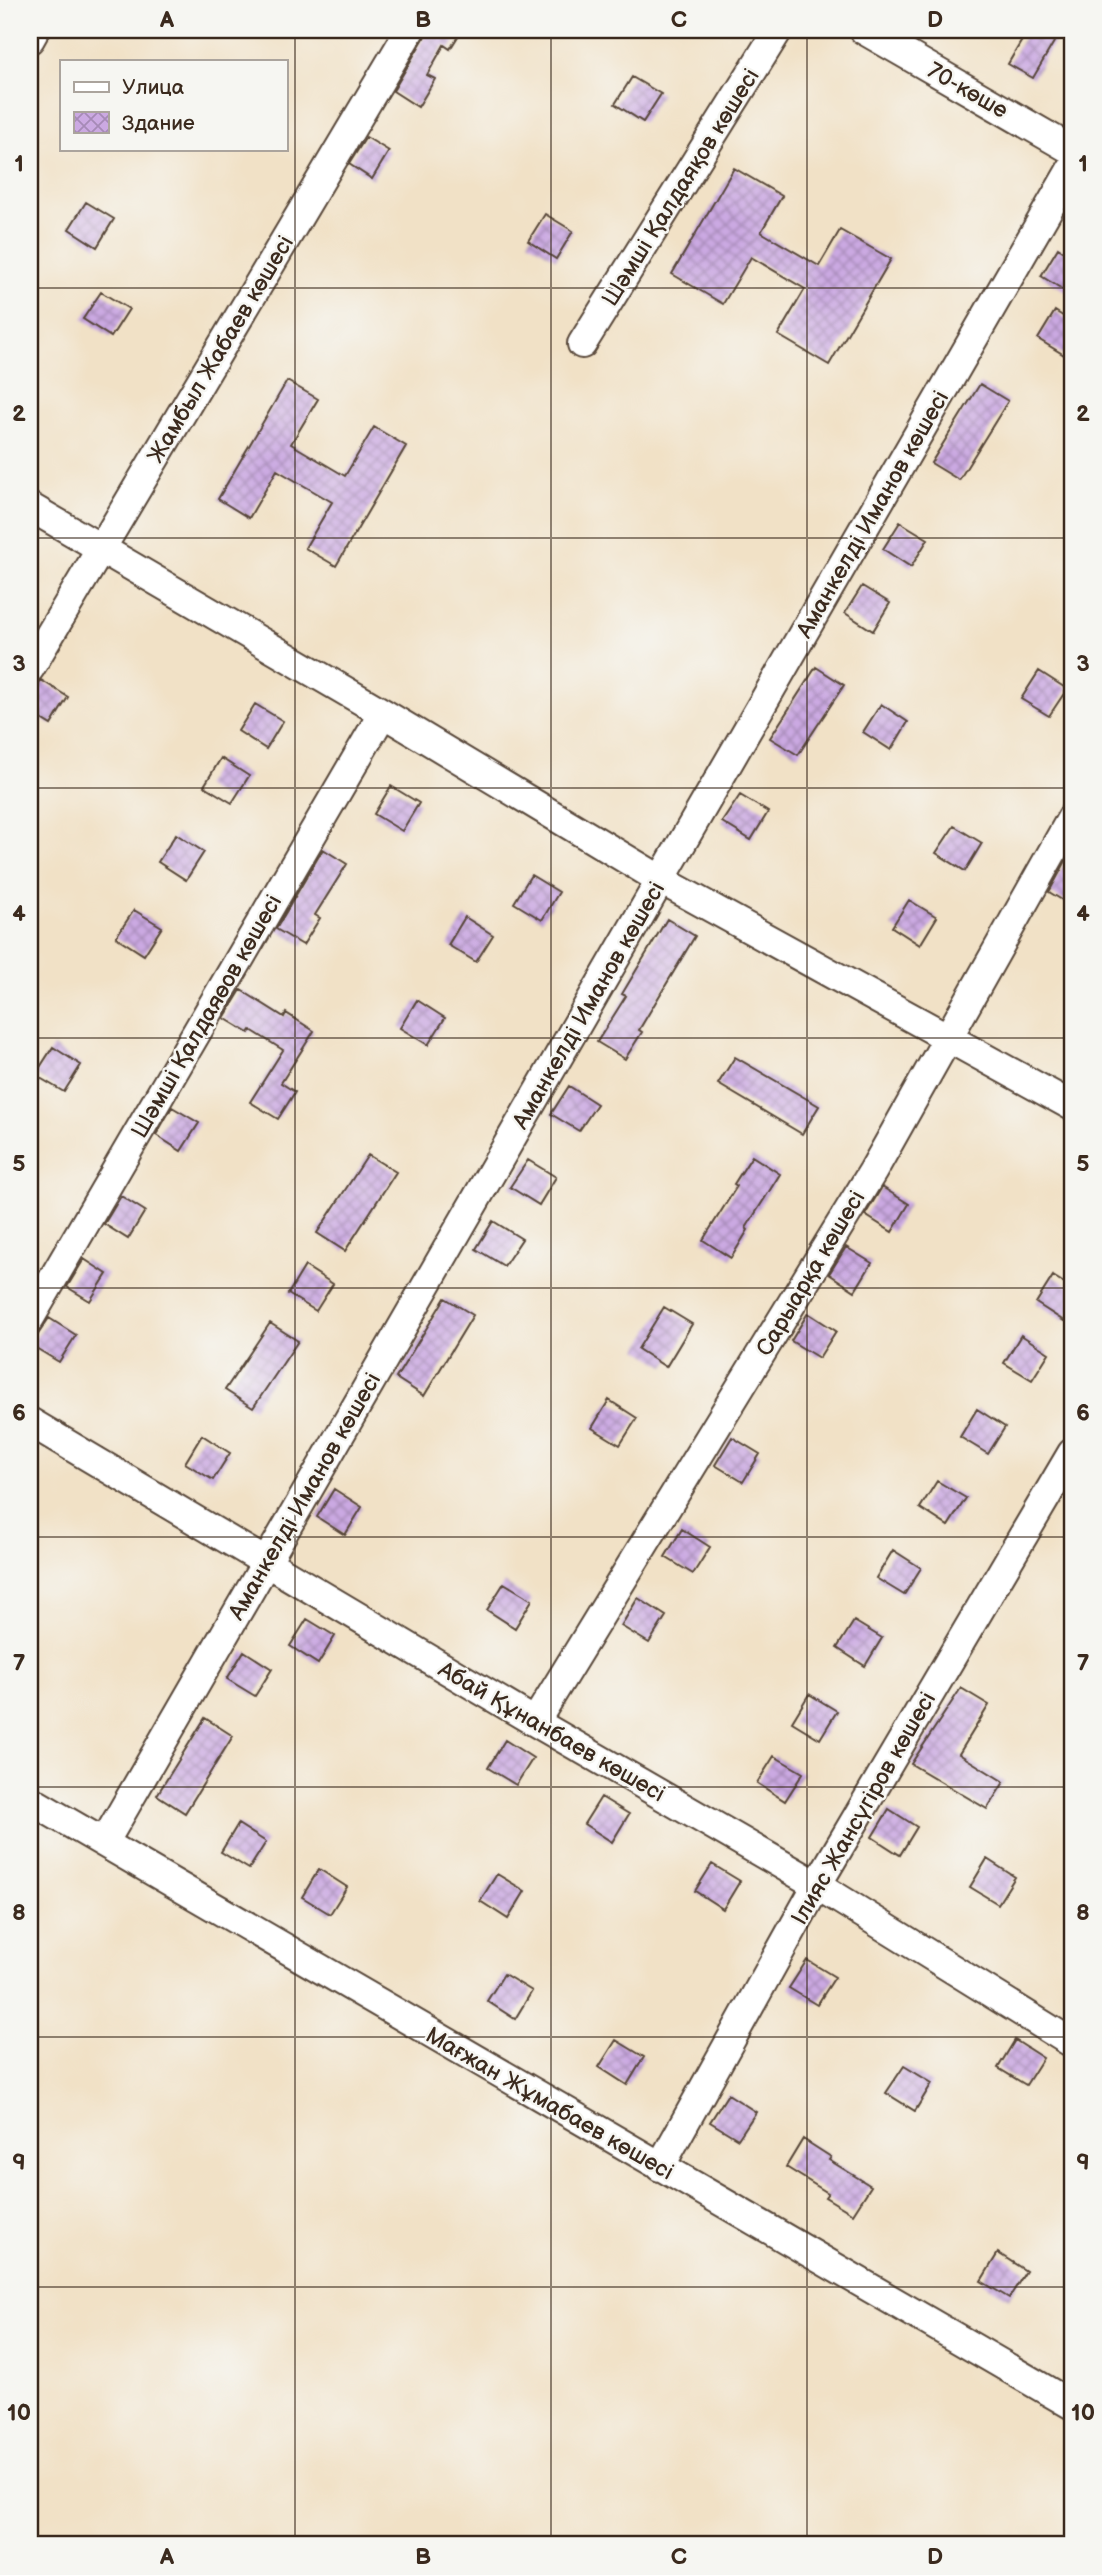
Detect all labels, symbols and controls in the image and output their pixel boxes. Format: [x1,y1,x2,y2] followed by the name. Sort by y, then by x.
[159,6,175,34] text: A
[415,6,431,34] text: B
[671,6,687,34] text: C
[927,6,943,34] text: D
[922,57,1013,125] street label: 70-көше
[60,60,287,150] legend
[596,64,766,312] street label: Шәмші Қалдаяқов көшесі
[122,75,185,100] text: Улица
[122,111,195,136] text: Здание
[14,150,24,178] text: 1
[1078,150,1088,178] text: 1
[142,231,300,468] street label: Жамбыл Жабаев көшесі
[790,386,955,644] street label: Аманкелді Иманов көшесі
[12,400,26,428] text: 2
[1076,400,1090,428] text: 2
[12,650,26,678] text: 3
[1076,650,1090,678] text: 3
[506,877,671,1135] street label: Аманкелді Иманов көшесі
[126,890,288,1143] street label: Шәмші Қалдаяөов көшесі
[12,900,26,928] text: 4
[1076,900,1090,928] text: 4
[12,1150,26,1178] text: 5
[1076,1150,1090,1178] text: 5
[750,1186,871,1361] street label: Сарыарқа көшесі
[222,1368,387,1626] street label: Аманкелді Иманов көшесі
[12,1399,26,1427] text: 6
[1076,1399,1090,1427] text: 6
[13,1649,26,1677] text: 7
[1077,1649,1090,1677] text: 7
[432,1655,670,1808] street label: Абай Құнанбаев көшесі
[786,1687,942,1930] street label: Ілияс Жансүгіров көшесі
[12,1899,26,1927] text: 8
[1076,1899,1090,1927] text: 8
[420,2021,679,2186] street label: Мағжан Жұмабаев көшесі
[12,2149,26,2177] text: 9
[1076,2149,1090,2177] text: 9
[7,2399,31,2427] text: 10
[1071,2399,1095,2427] text: 10
[159,2543,175,2571] text: A
[415,2543,431,2571] text: B
[671,2543,687,2571] text: C
[927,2543,943,2571] text: D

